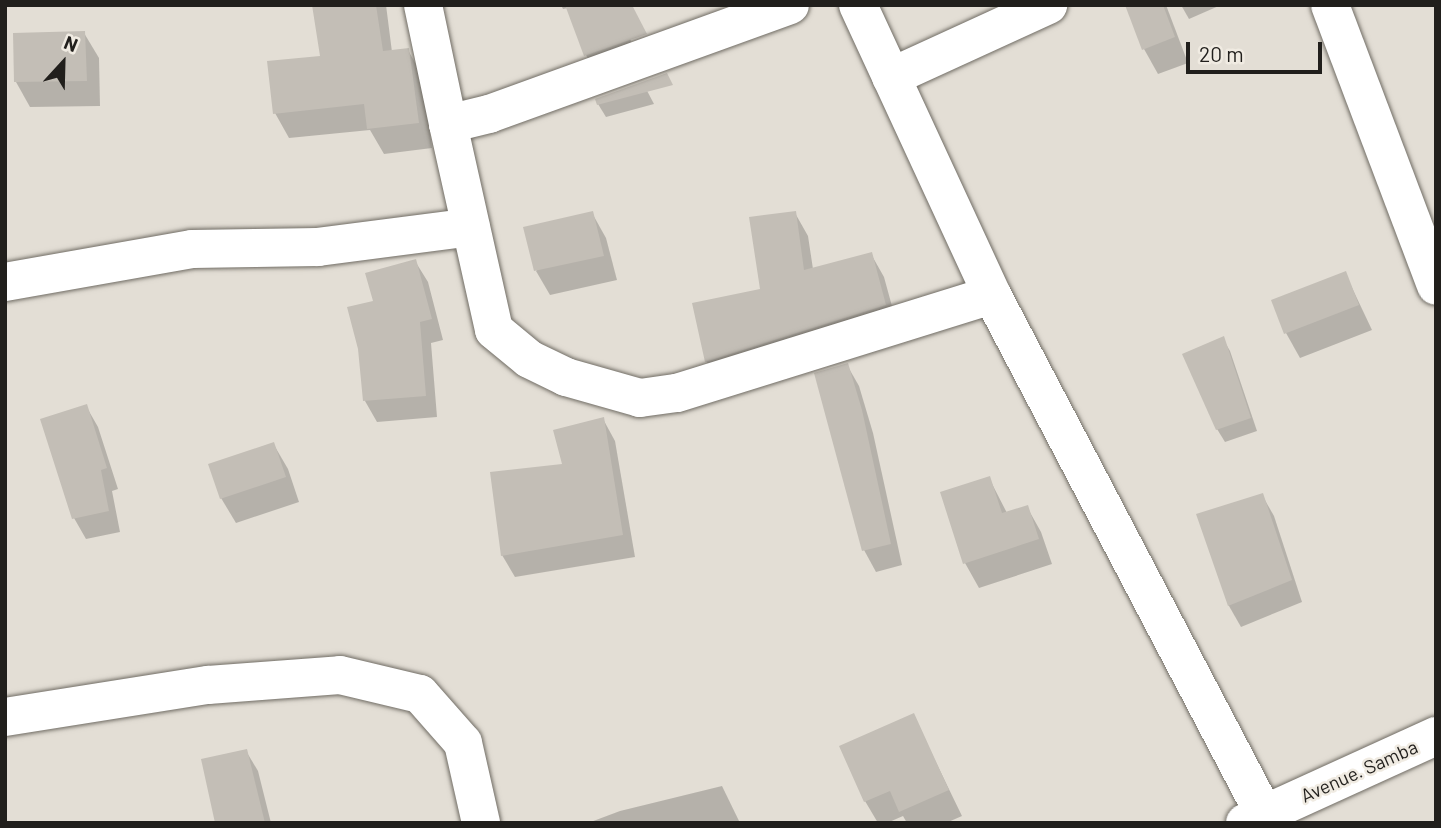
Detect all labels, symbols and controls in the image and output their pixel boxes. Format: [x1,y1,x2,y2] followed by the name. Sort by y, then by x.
[28,28,98,98] north arrow
[1189,28,1326,72] scale bar
[61,30,81,56] text: N
[1199,41,1244,66] text: 20 m
[1297,735,1421,807] street label: Avenue. Samba

